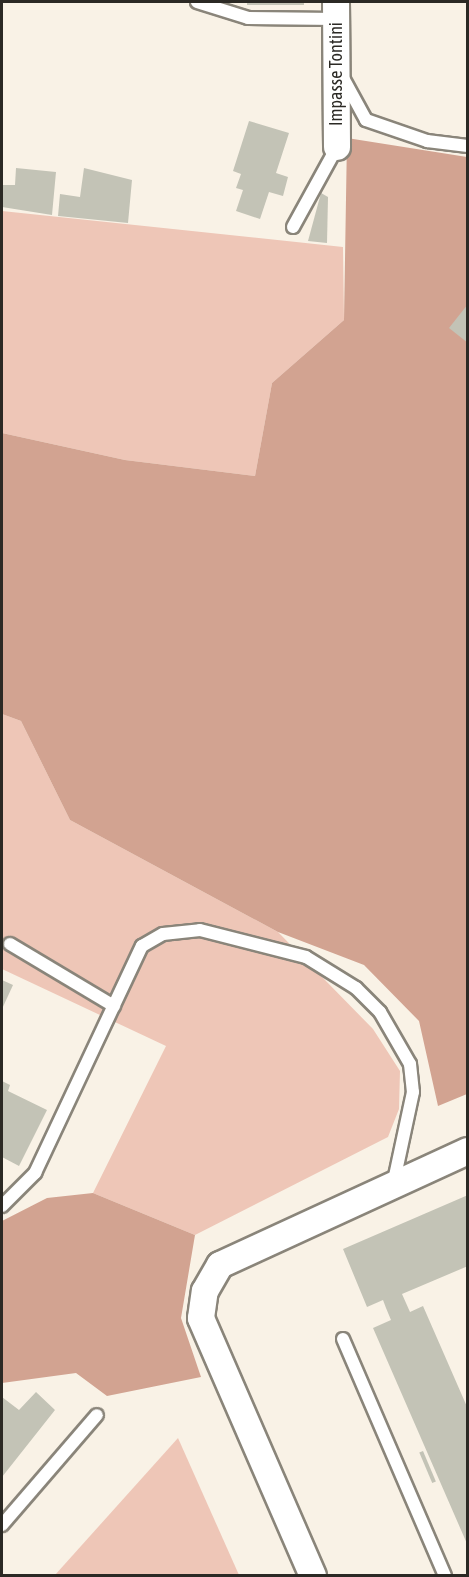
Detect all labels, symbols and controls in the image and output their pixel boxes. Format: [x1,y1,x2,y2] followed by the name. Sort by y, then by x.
[325,22,347,126] street label: Impasse Tontini

